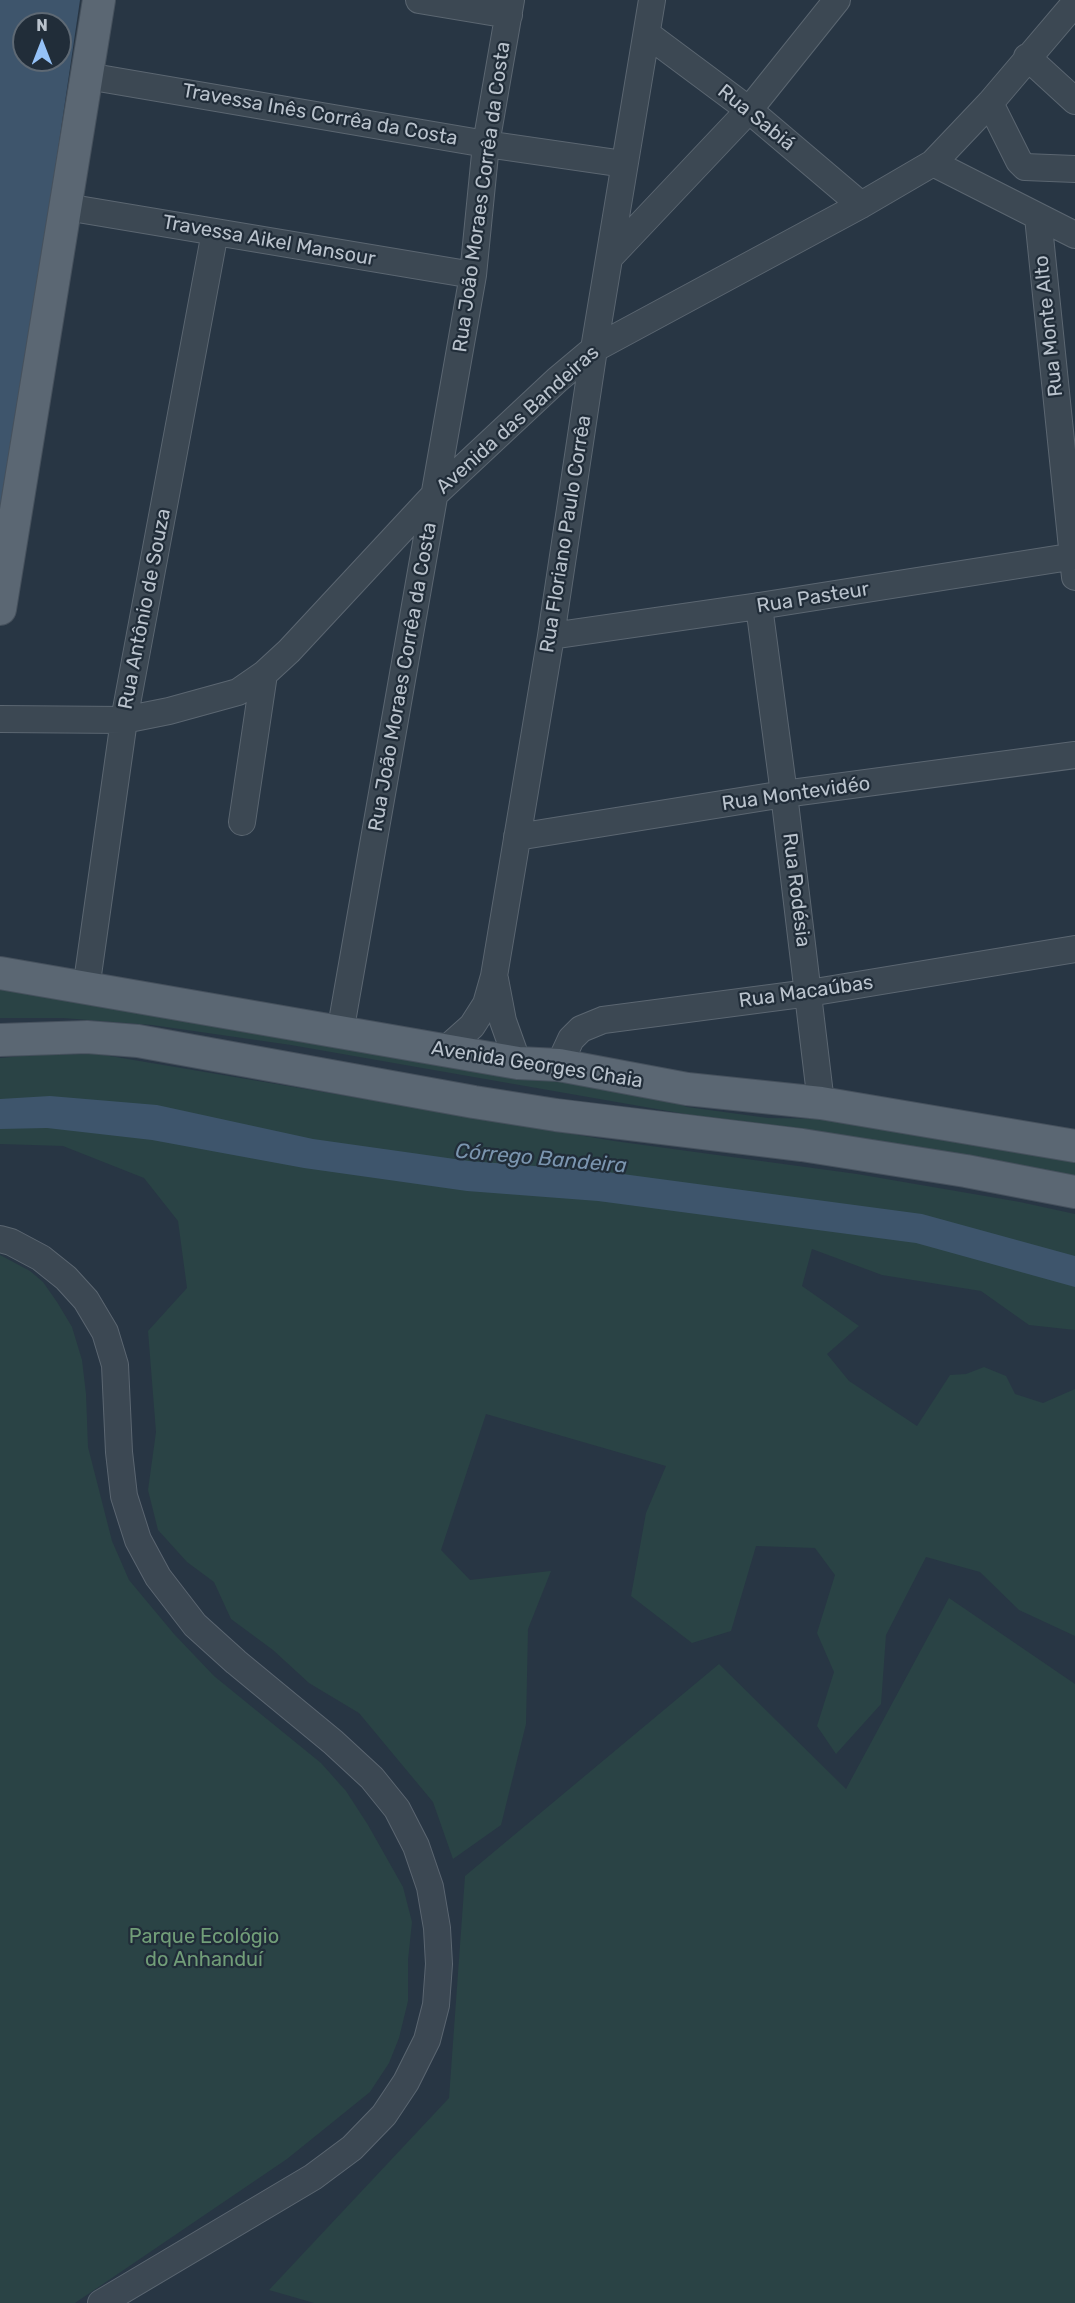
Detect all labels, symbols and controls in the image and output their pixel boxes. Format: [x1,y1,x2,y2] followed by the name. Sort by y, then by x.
[12,12,72,72] north arrow
[36,16,48,35] text: N
[448,40,516,354] street label: Rua João Moraes Corrêa da Costa
[181,79,459,151] street label: Travessa Inês Corrêa da Costa
[713,80,799,156] street label: Rua Sabiá
[161,210,377,272] street label: Travessa Aikel Mansour
[1030,254,1068,398] street label: Rua Monte Alto
[432,341,604,499] street label: Avenida das Bandeiras
[535,414,597,654] street label: Rua Floriano Paulo Corrêa
[114,506,176,712] street label: Rua Antônio de Souza
[364,521,442,833] street label: Rua João Moraes Corrêa da Costa
[755,577,871,619] street label: Rua Pasteur
[720,772,872,816] street label: Rua Montevidéo
[777,832,815,948] street label: Rua Rodésia
[737,971,875,1013] street label: Rua Macaúbas
[430,1036,644,1094] street label: Avenida Georges Chaia
[454,1139,628,1179] water label: Córrego Bandeira
[129,1925,279,1972] park label: Parque Ecológio do Anhanduí

